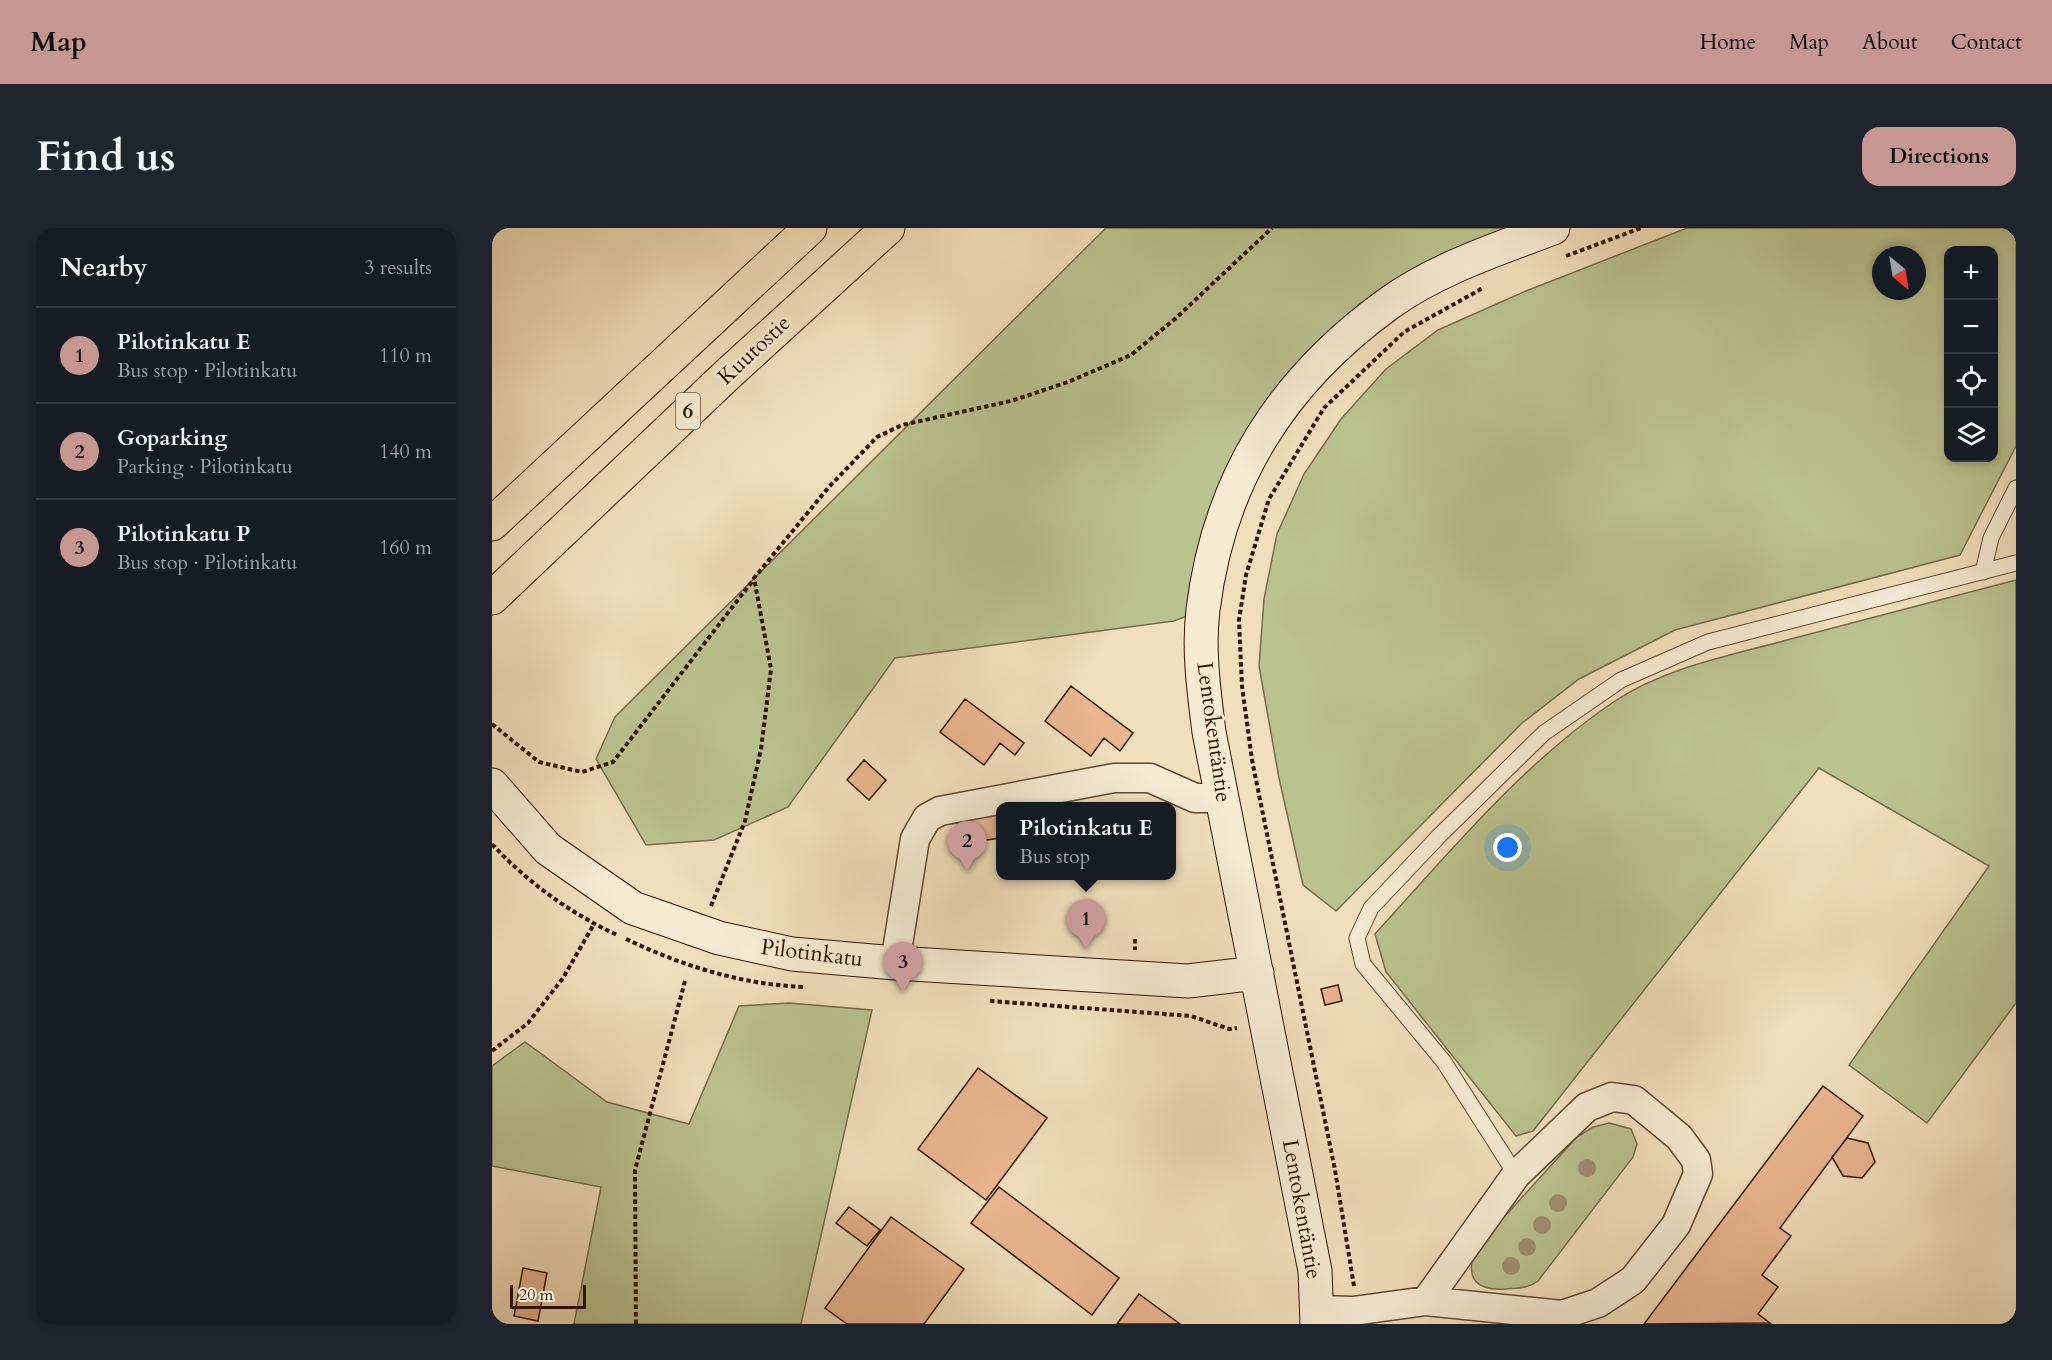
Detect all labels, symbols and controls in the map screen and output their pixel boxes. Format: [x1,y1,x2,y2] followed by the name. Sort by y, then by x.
[30,23,87,61] text: Map
[1700,28,1756,57] text: Home
[1789,28,1829,57] text: Map
[1862,28,1918,57] text: About
[1951,28,2022,57] text: Contact
[1862,127,2016,186] button: Directions
[36,128,176,185] text: Find us
[1872,246,1926,300] north arrow
[1944,246,1998,462] map controls
[1944,246,1998,300] button: +
[60,250,148,285] text: Nearby
[364,254,432,281] text: 3 results
[1944,300,1998,354] button: −
[711,308,797,392] street label: Kuutostie
[117,327,250,357] text: Pilotinkatu E
[74,342,85,369] text: 1
[379,342,432,369] text: 110 m
[1944,354,1998,408] button: locate
[117,357,297,384] text: Bus stop · Pilotinkatu
[676,393,700,429] road number: 6
[1944,408,1998,462] button: layers
[117,423,227,453] text: Goparking
[74,438,85,465] text: 2
[379,438,432,465] text: 140 m
[117,453,293,480] text: Parking · Pilotinkatu
[117,519,250,549] text: Pilotinkatu P
[74,534,85,561] text: 3
[379,534,432,561] text: 160 m
[117,549,297,576] text: Bus stop · Pilotinkatu
[1189,660,1239,804] street label: Lentokentäntie
[996,802,1176,880] popup
[1019,813,1153,843] text: Pilotinkatu E
[948,822,986,871] pin: 2
[1493,833,1522,862] your location
[1019,843,1090,870] text: Bus stop
[1066,900,1106,949] pin: 1
[759,932,865,974] street label: Pilotinkatu
[884,942,922,992] pin: 3
[1275,1137,1329,1281] street label: Lentokentäntie
[510,1282,586,1310] scale bar
[519,1284,553,1306] text: 20 m

